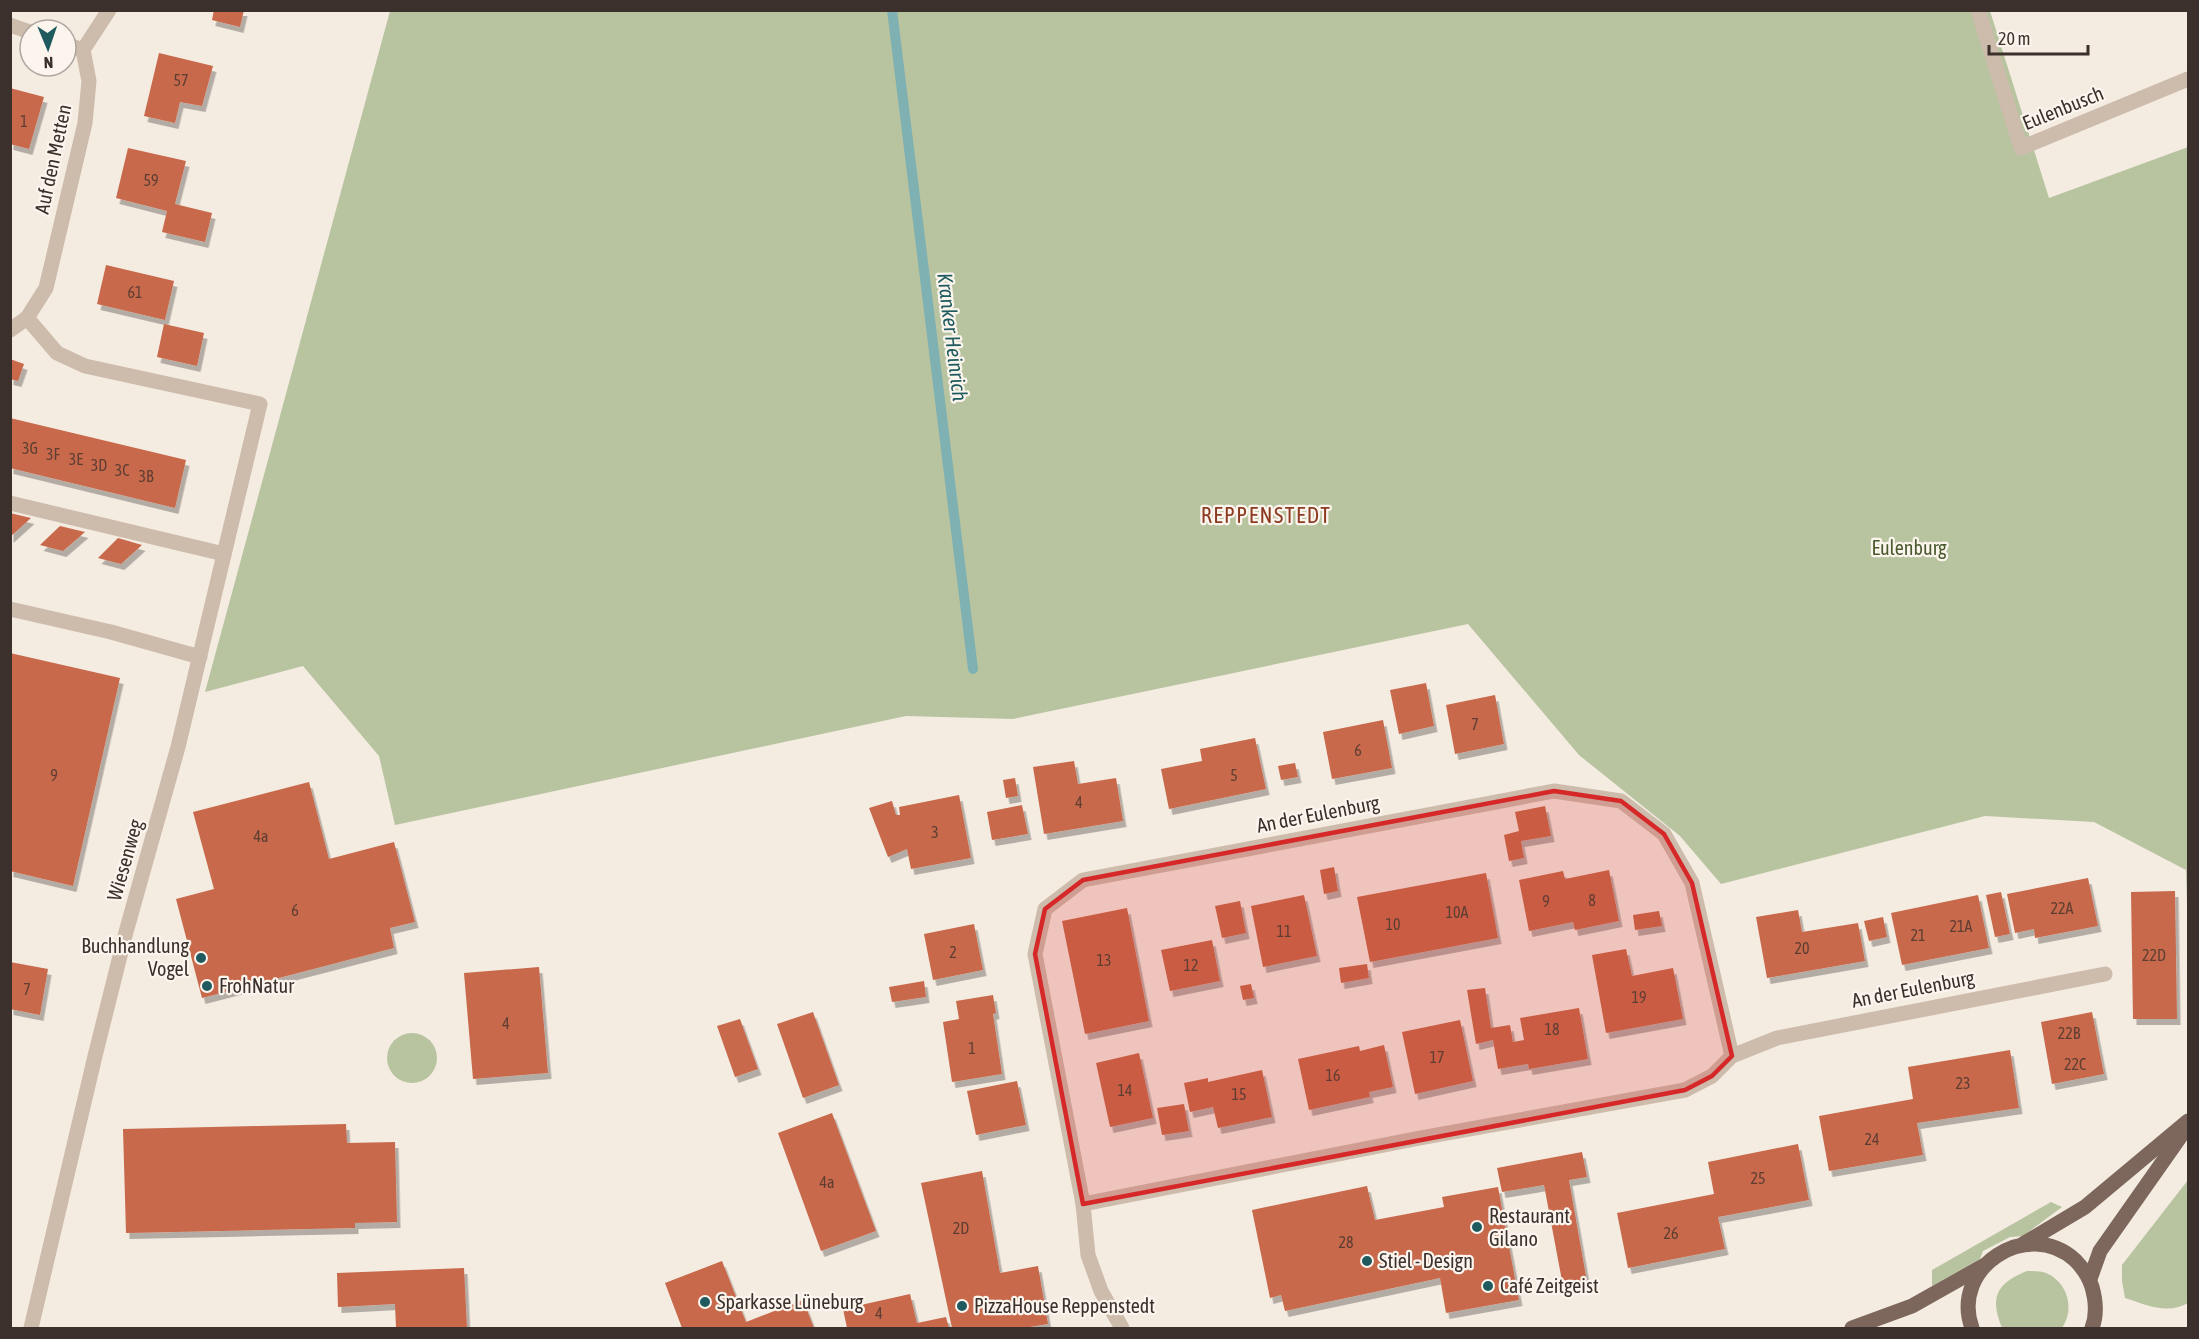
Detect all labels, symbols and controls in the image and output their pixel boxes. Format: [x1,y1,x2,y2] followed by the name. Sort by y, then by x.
[18,18,78,78] north arrow
[1989,18,2088,56] scale bar
[1998,28,2030,49] text: 20 m
[43,54,54,72] text: N
[173,71,189,89] house number: 57
[2019,81,2107,134] street label: Eulenbusch
[30,102,75,216] street label: Auf den Metten
[20,112,28,130] house number: 1
[143,171,159,189] house number: 59
[933,271,973,402] water label: Kranker Heinrich
[127,283,143,301] house number: 61
[22,439,38,457] house number: 3G
[46,445,61,463] house number: 3F
[69,450,83,468] house number: 3E
[91,456,107,474] house number: 3D
[115,461,129,479] house number: 3C
[138,467,154,485] house number: 3B
[1201,502,1331,528] district label: REPPENSTEDT
[1871,536,1947,559] park label: Eulenburg
[1471,715,1479,733] house number: 7
[1354,741,1362,759] house number: 6
[50,766,58,784] house number: 9
[1230,766,1238,784] house number: 5
[1255,790,1382,837] street label: An der Eulenburg
[1075,793,1083,811] house number: 4
[102,816,147,903] street label: Wiesenweg
[931,823,939,841] house number: 3
[254,827,268,845] house number: 4a
[1588,891,1596,909] house number: 8
[1542,892,1550,910] house number: 9
[2051,899,2074,917] house number: 22A
[291,901,299,919] house number: 6
[1446,903,1469,921] house number: 10A
[1385,915,1401,933] house number: 10
[1950,917,1973,935] house number: 21A
[1276,922,1292,940] house number: 11
[1910,926,1926,944] house number: 21
[81,934,190,980] place label: Buchhandlung Vogel
[1794,939,1810,957] house number: 20
[949,943,957,961] house number: 2
[2142,946,2166,964] house number: 22D
[194,951,208,965] marker: Buchhandlung Vogel
[1096,951,1112,969] house number: 13
[1183,956,1199,974] house number: 12
[1850,965,1977,1012] street label: An der Eulenburg
[219,974,295,997] place label: FrohNatur
[200,979,214,993] marker: FrohNatur
[23,980,31,998] house number: 7
[1631,988,1647,1006] house number: 19
[502,1014,510,1032] house number: 4
[1544,1020,1560,1038] house number: 18
[2058,1024,2081,1042] house number: 22B
[968,1039,976,1057] house number: 1
[1429,1048,1445,1066] house number: 17
[2064,1055,2086,1073] house number: 22C
[1325,1066,1341,1084] house number: 16
[1955,1074,1971,1092] house number: 23
[1117,1081,1133,1099] house number: 14
[1231,1085,1247,1103] house number: 15
[1864,1130,1880,1148] house number: 24
[1750,1169,1766,1187] house number: 25
[820,1173,834,1191] house number: 4a
[1489,1204,1570,1250] place label: Restaurant Gilano
[953,1219,969,1237] house number: 2D
[1470,1220,1484,1234] marker: Restaurant Gilano
[1663,1224,1679,1242] house number: 26
[1338,1233,1354,1251] house number: 28
[1379,1249,1473,1272] place label: Stiel - Design
[1360,1254,1374,1268] marker: Stiel - Design
[1500,1274,1599,1297] place label: Café Zeitgeist
[1481,1279,1495,1293] marker: Café Zeitgeist
[717,1290,864,1313] place label: Sparkasse Lüneburg
[974,1294,1155,1317] place label: PizzaHouse Reppenstedt
[698,1295,712,1309] marker: Sparkasse Lüneburg
[955,1299,969,1313] marker: PizzaHouse Reppenstedt
[875,1304,883,1322] house number: 4

